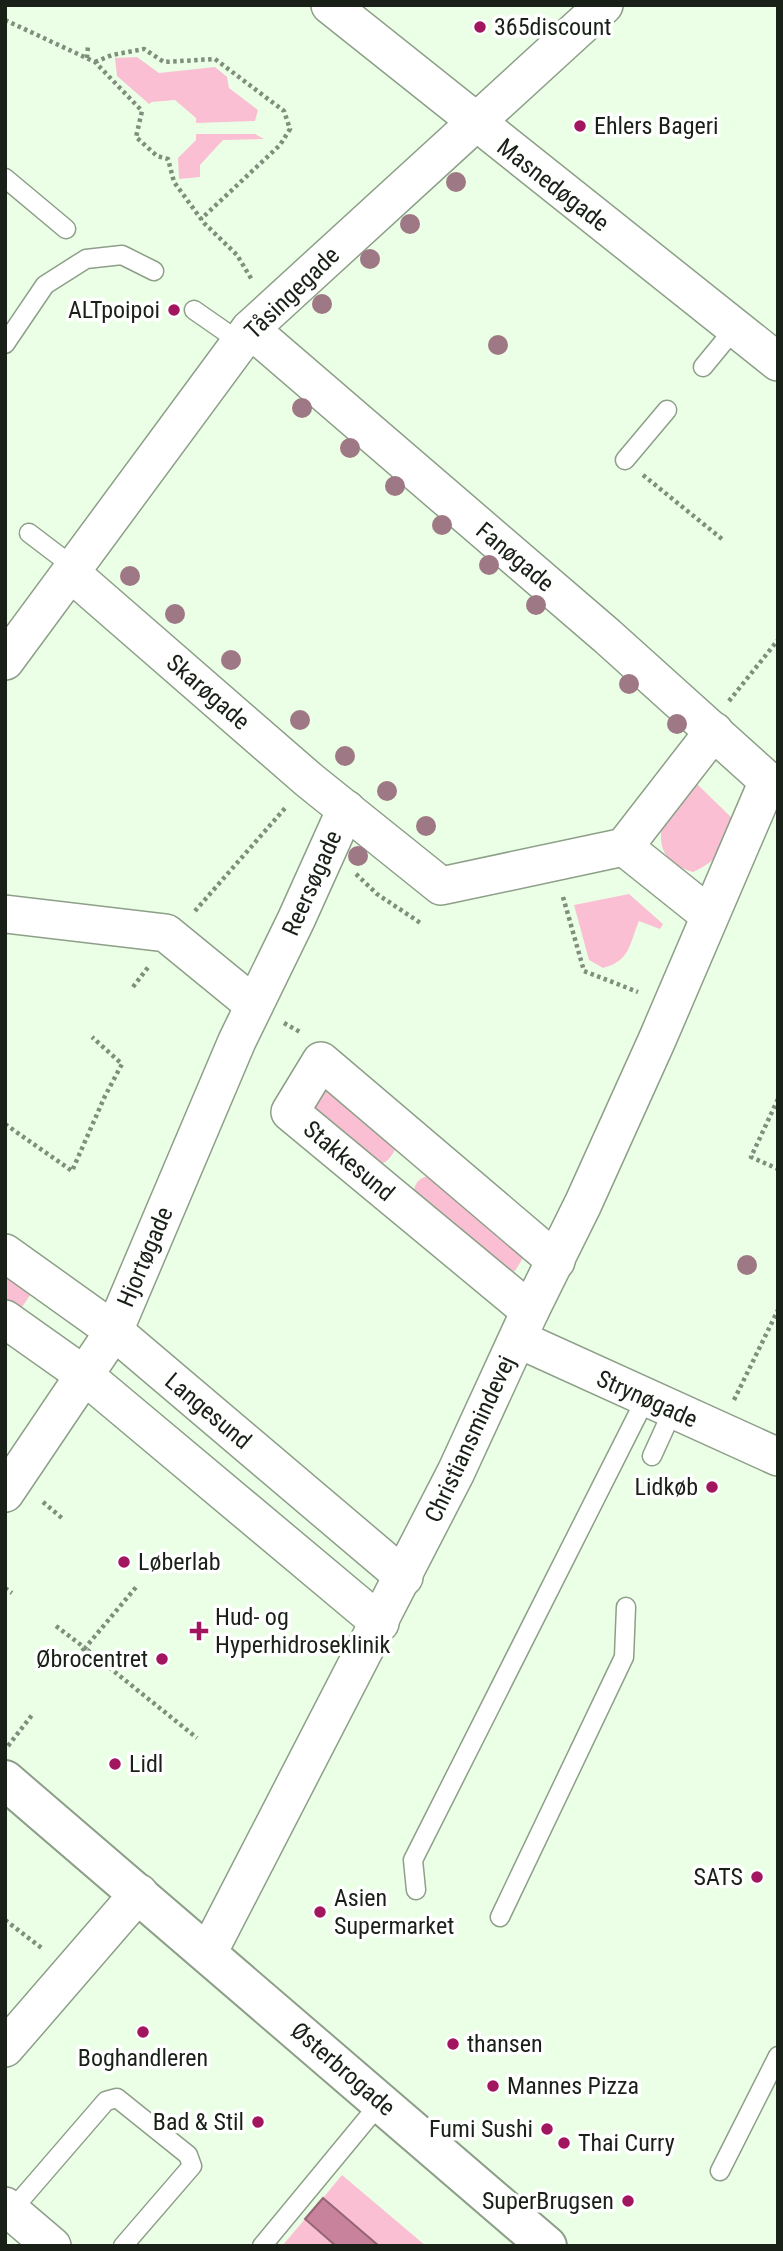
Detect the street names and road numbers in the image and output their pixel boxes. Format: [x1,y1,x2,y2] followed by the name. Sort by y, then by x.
[492,133,614,237] street label: Masnedøgade
[239,241,345,345] street label: Tåsingegade
[470,516,560,598] street label: Fanøgade
[161,648,255,736] street label: Skarøgade
[276,826,348,940] street label: Reersøgade
[298,1115,400,1207] street label: Stakkesund
[111,1203,179,1311] street label: Hjortøgade
[419,1351,521,1527] street label: Christiansmindevej
[592,1364,702,1434] street label: Strynøgade
[159,1367,257,1455] street label: Langesund
[285,2016,401,2122] street label: Østerbrogade

